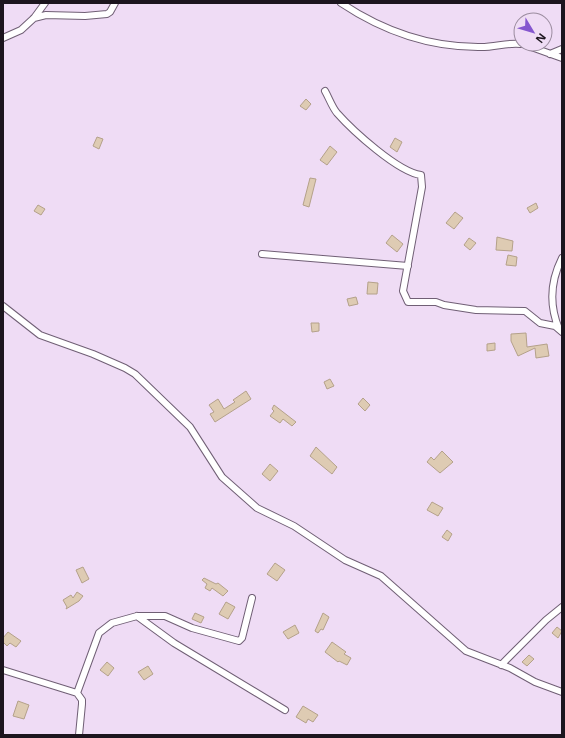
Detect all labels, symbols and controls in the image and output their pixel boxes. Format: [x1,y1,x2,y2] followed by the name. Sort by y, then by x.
[513,12,553,52] north arrow
[533,30,550,47] text: N

